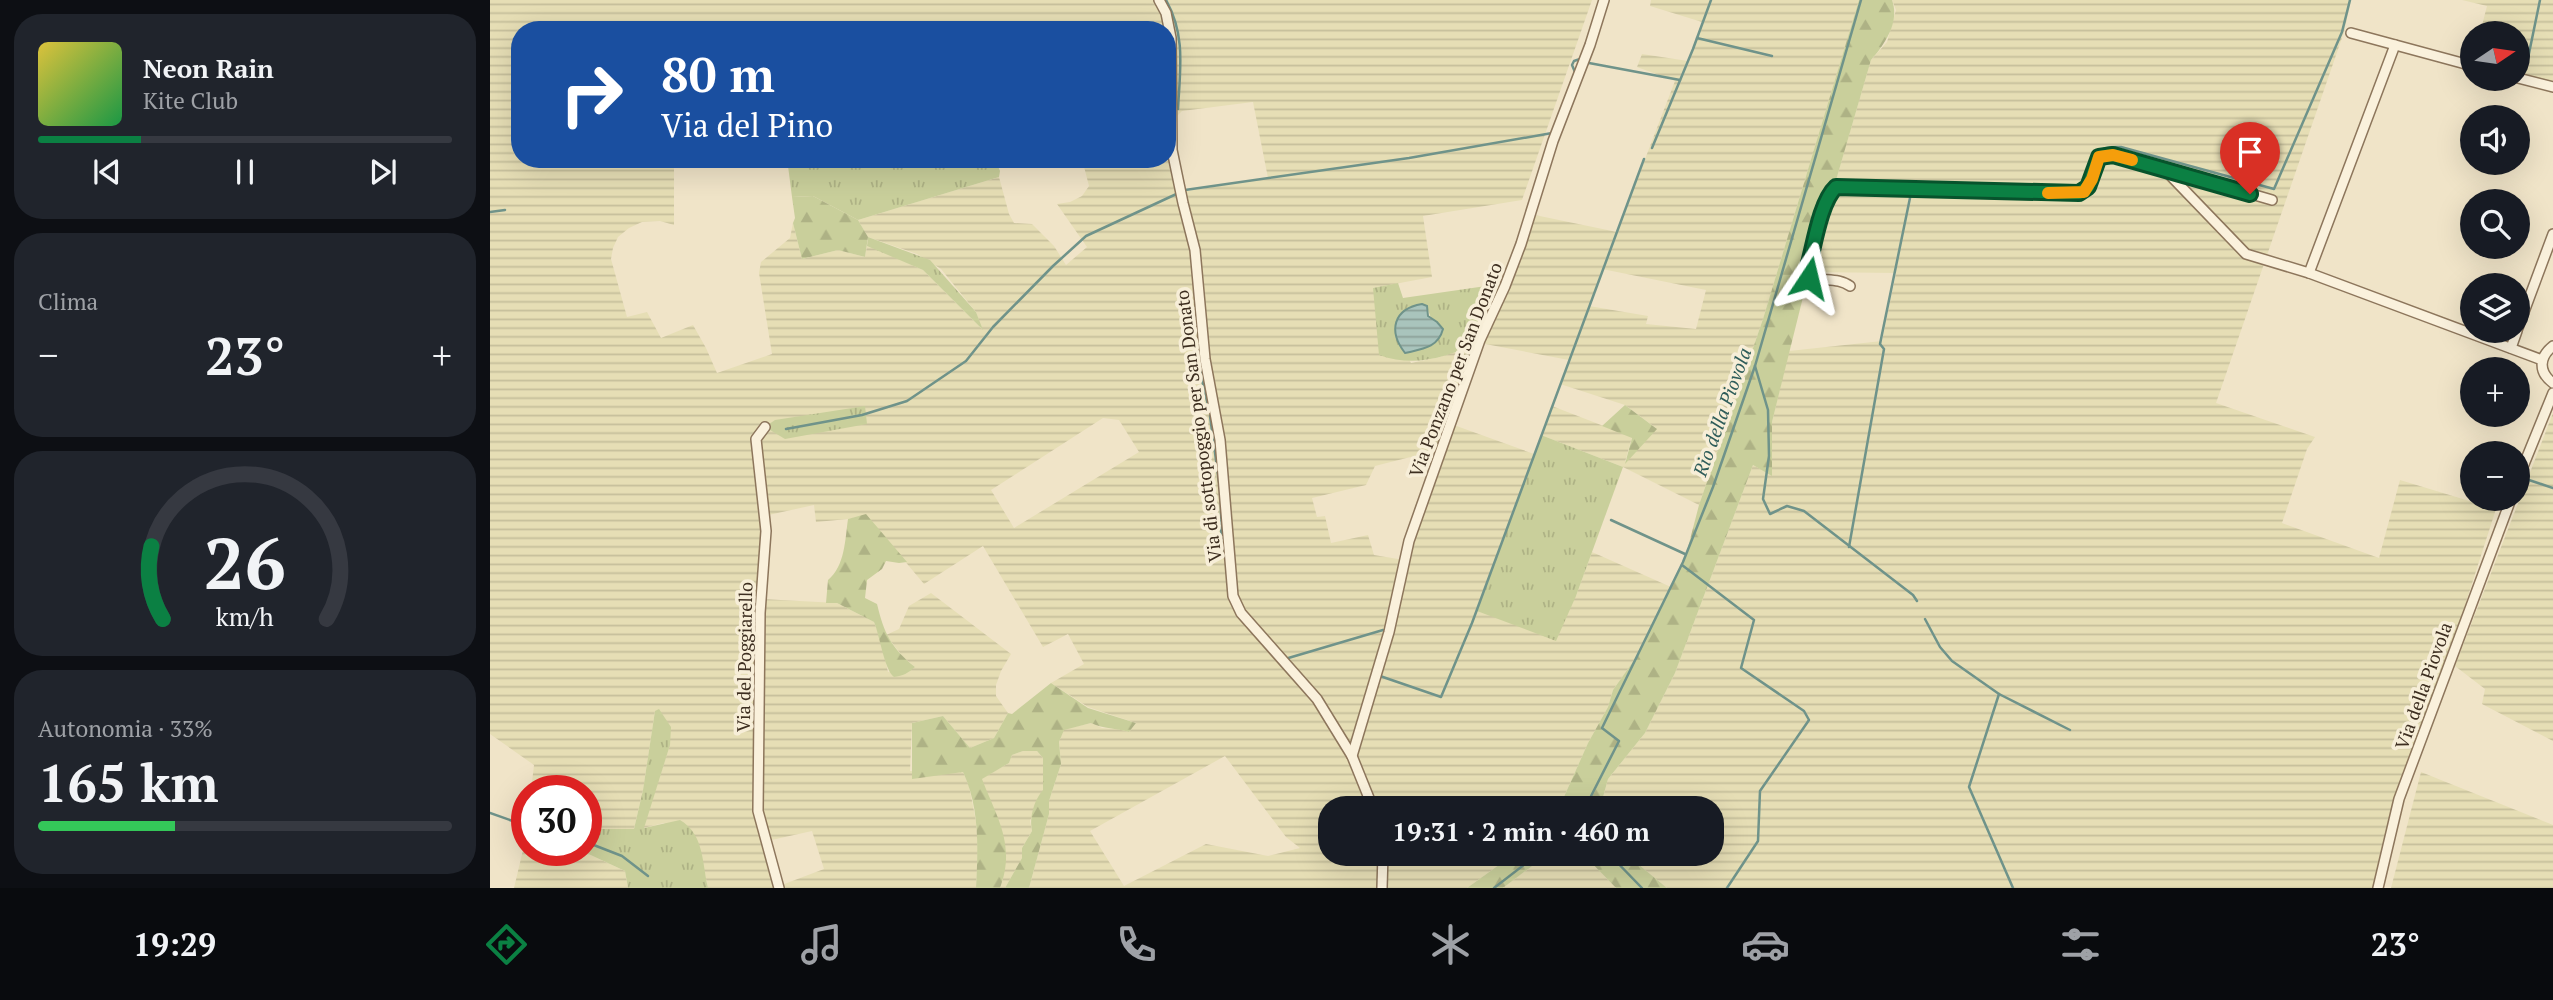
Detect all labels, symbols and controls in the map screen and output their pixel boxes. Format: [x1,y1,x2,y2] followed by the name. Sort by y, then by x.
[2460,21,2530,91] north arrow
[2460,21,2530,511] map controls
[661,41,775,106] text: 80 m
[546,49,637,140] icon: right
[143,51,274,85] text: Neon Rain
[143,85,238,116] text: Kite Club
[661,104,833,146] text: Via del Pino
[2460,105,2530,175] button: sound
[2220,122,2280,194] pin
[2231,133,2269,171] icon: arrive
[88,153,126,191] icon: previous
[226,153,264,191] icon: pause
[364,153,402,191] icon: next
[2460,189,2530,259] button: search
[1772,241,1846,315] position arrow
[1403,259,1507,481] street label: Via Ponzano per San Donato
[2460,273,2530,343] button: layers
[38,286,98,317] text: Clima
[1169,289,1227,564] street label: Via di sottopoggio per San Donato
[205,321,285,390] text: 23°
[38,330,58,380] text: −
[432,330,452,380] text: +
[1686,344,1756,480] water label: Rio della Piovola
[2460,357,2530,427] button: +
[2460,441,2530,511] button: −
[204,514,286,611] text: 26
[731,582,757,732] street label: Via del Poggiarello
[216,600,274,633] text: km/h
[2389,619,2457,753] street label: Via della Piovola
[38,713,213,744] text: Autonomia · 33%
[38,748,219,817] text: 165 km
[511,775,602,866] speed limit sign: 30
[1392,814,1650,848] text: 19:31 · 2 min · 460 m
[482,920,531,969] icon: directions
[797,920,846,969] icon: music
[1112,920,1161,969] icon: phone
[1426,920,1475,969] icon: climate
[1741,920,1790,969] icon: car
[2056,920,2105,969] icon: filters
[133,923,216,965] text: 19:29
[2371,923,2420,965] text: 23°

